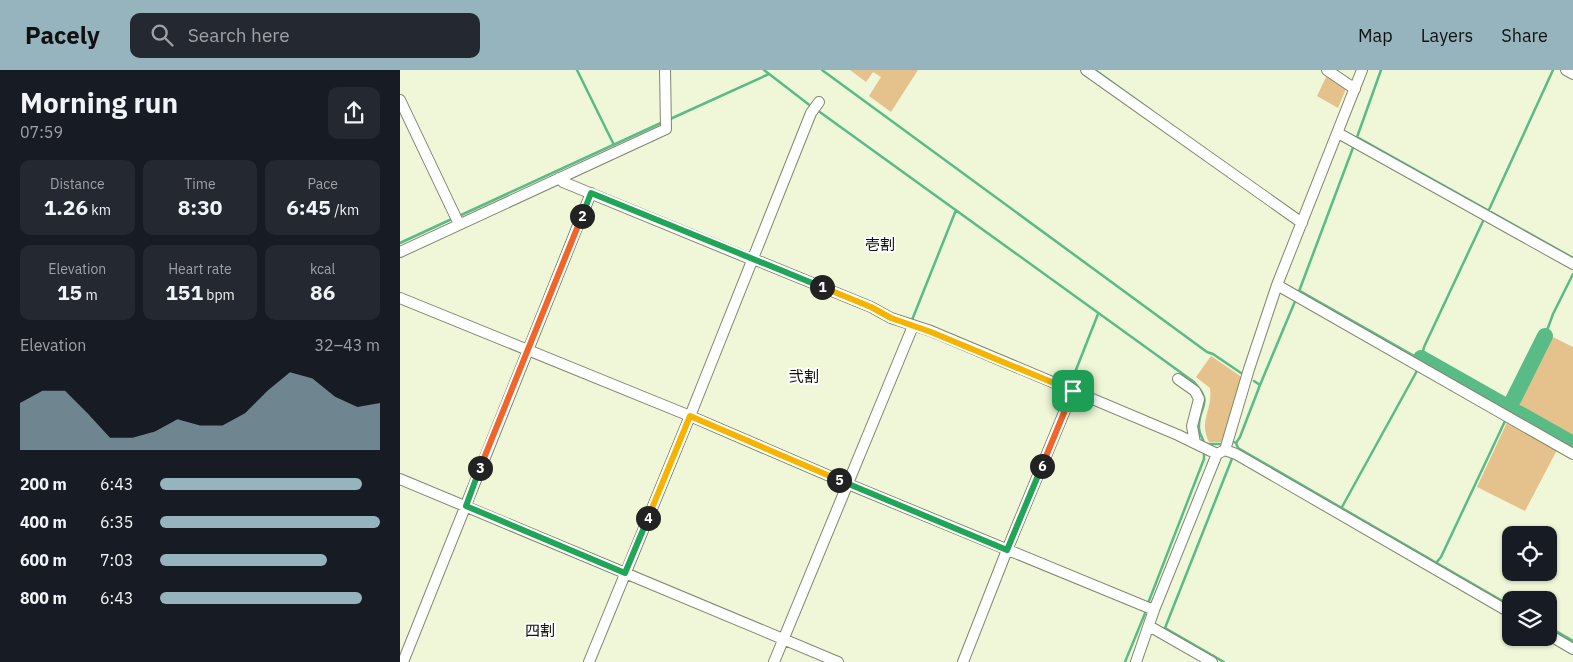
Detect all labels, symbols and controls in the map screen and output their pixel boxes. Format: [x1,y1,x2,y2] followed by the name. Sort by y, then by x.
[130,13,480,58] search box
[25,19,100,51] text: Pacely
[148,21,176,49] icon: search
[188,23,290,47] text: Search here
[1358,24,1393,47] text: Map
[1421,24,1473,47] text: Layers
[1501,24,1548,47] text: Share
[20,84,178,121] text: Morning run
[328,87,380,139] button: share
[20,122,63,142] text: 07:59
[50,175,105,193] text: Distance
[184,175,216,193] text: Time
[307,175,338,193] text: Pace
[44,193,88,221] text: 1.26
[178,193,222,221] text: 8:30
[286,193,331,221] text: 6:45
[88,201,111,219] text: km
[331,201,359,219] text: /km
[570,204,594,228] pin: 2
[578,207,587,225] text: 2
[865,235,895,254] district label: 壱割
[48,260,106,278] text: Elevation
[168,260,232,278] text: Heart rate
[310,260,335,278] text: kcal
[810,274,834,300] pin: 1
[57,278,82,306] text: 15
[165,278,203,306] text: 151
[310,278,335,306] text: 86
[818,278,827,296] text: 1
[82,286,98,304] text: m
[203,286,235,304] text: bpm
[20,335,86,355] text: Elevation
[314,335,380,355] text: 32–43 m
[789,367,819,386] district label: 弐割
[1052,370,1094,412] pin
[1059,377,1087,405] icon: arrive
[1030,454,1054,478] pin: 6
[468,456,492,480] pin: 3
[1038,457,1047,475] text: 6
[476,459,485,477] text: 3
[826,468,852,492] pin: 5
[835,471,844,489] text: 5
[20,474,67,494] text: 200 m
[100,474,133,494] text: 6:43
[636,506,660,530] pin: 4
[644,509,653,527] text: 4
[20,512,67,532] text: 400 m
[100,512,133,532] text: 6:35
[1502,526,1557,646] map controls
[1502,526,1557,581] button: locate
[20,550,67,570] text: 600 m
[100,550,133,570] text: 7:03
[20,588,67,608] text: 800 m
[100,588,133,608] text: 6:43
[1502,591,1557,646] button: layers
[525,621,555,640] district label: 四割

